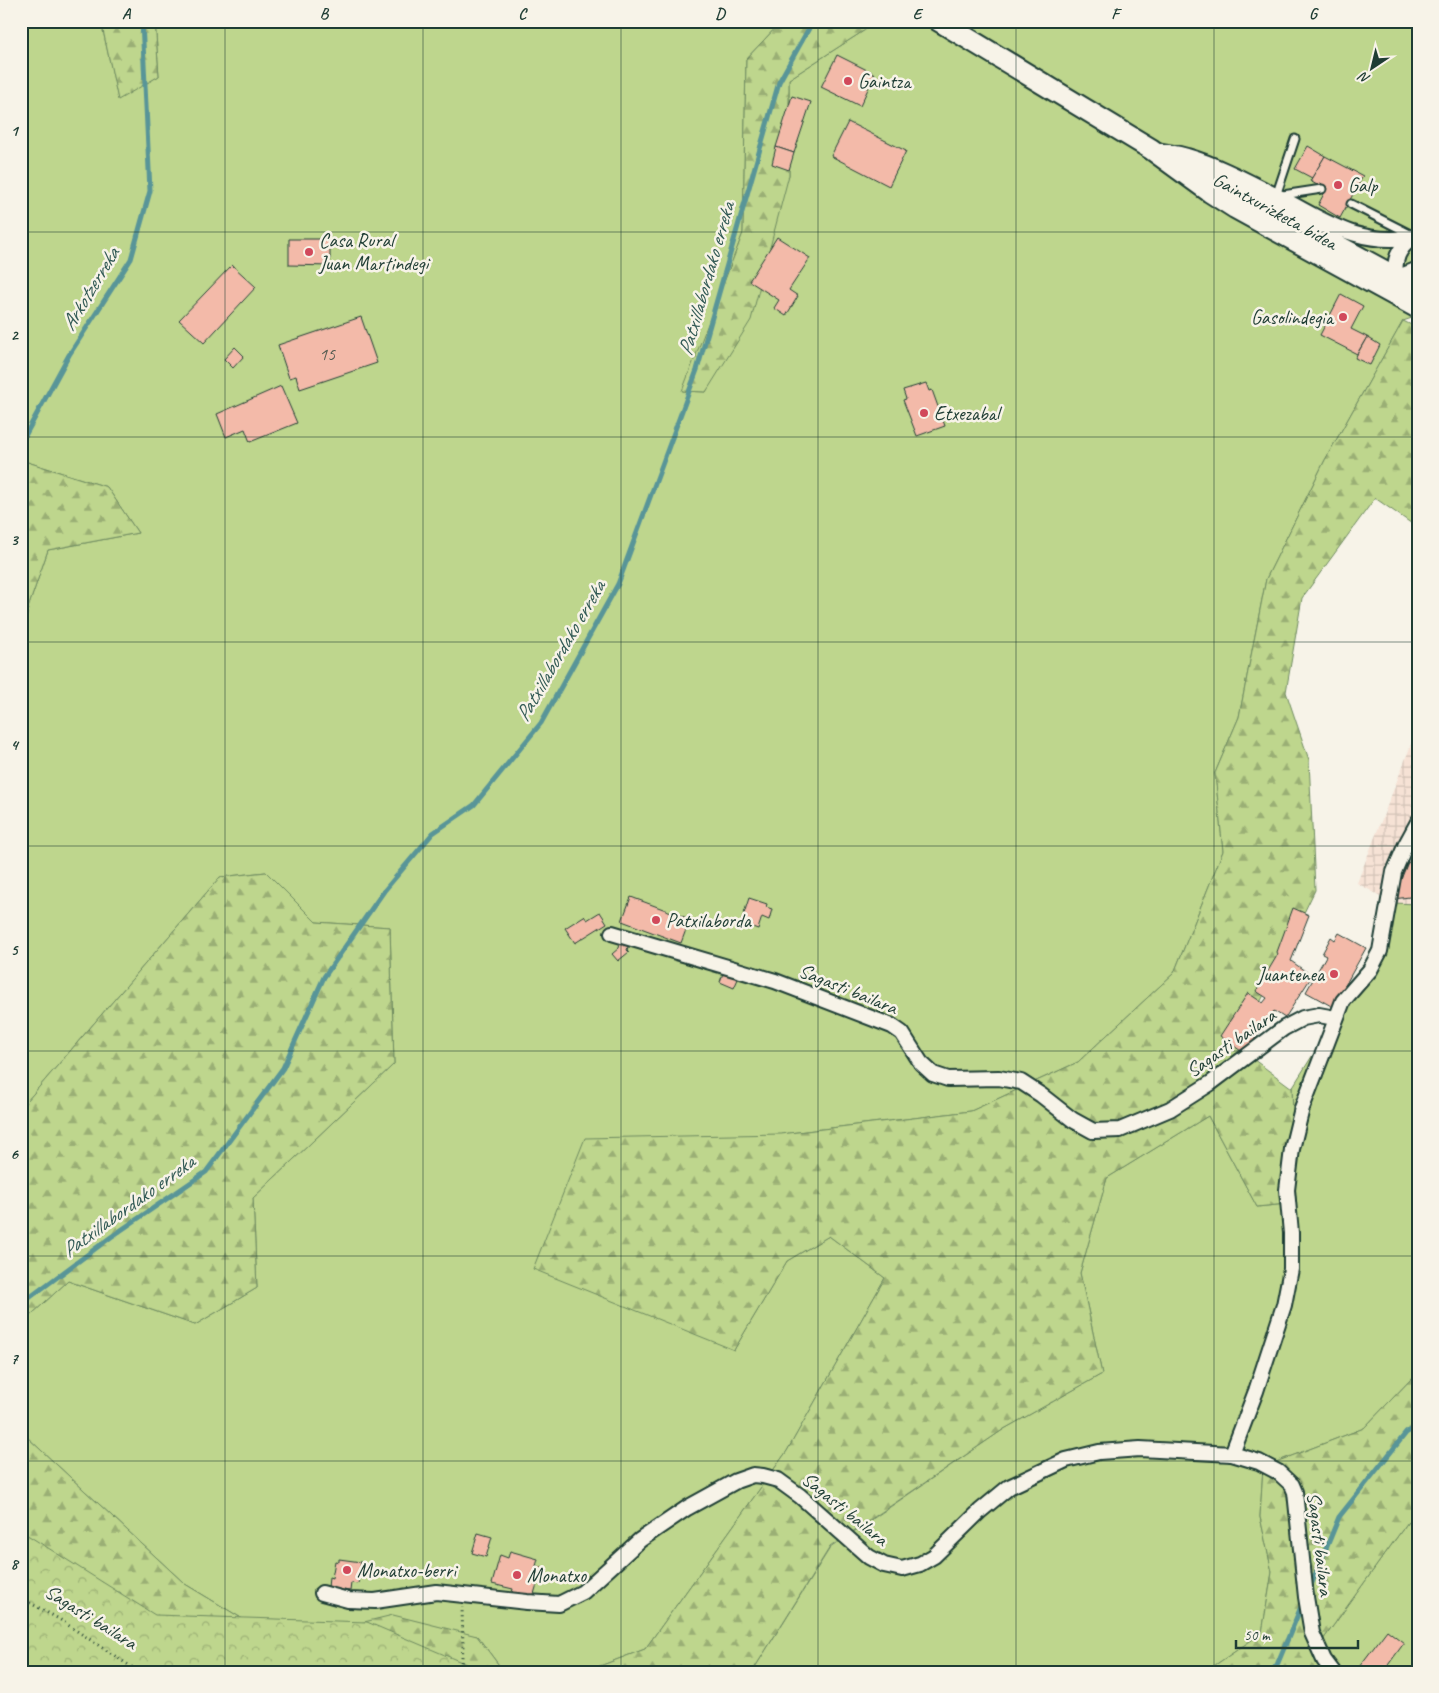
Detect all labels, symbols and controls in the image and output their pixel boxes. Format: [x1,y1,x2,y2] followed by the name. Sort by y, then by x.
[122,4,132,24] text: A
[320,4,330,24] text: B
[518,4,528,24] text: C
[715,4,726,24] text: D
[913,4,924,24] text: E
[1111,4,1122,24] text: F
[1309,4,1319,24] text: G
[1346,42,1396,92] north arrow
[1354,67,1373,88] text: N
[858,69,912,94] place label: Gaintza
[842,75,854,87] marker: Gaintza
[10,121,19,141] text: 1
[1209,167,1343,256] street label: Gaintxurizketa bidea
[1348,173,1379,198] place label: Galp
[1332,179,1344,191] marker: Galp
[672,197,741,358] water label: Patxillabordako erreka
[318,228,431,276] place label: Casa Rural Juan Martindegi
[55,241,126,335] water label: Arkotzerreka
[303,246,315,258] marker: Casa Rural Juan Martindegi
[1251,305,1335,330] place label: Gasolindegia
[1337,311,1349,323] marker: Gasolindegia
[10,325,19,345] text: 2
[319,343,336,365] house number: 15
[934,401,1003,426] place label: Etxezabal
[918,407,930,419] marker: Etxezabal
[10,530,19,550] text: 3
[509,574,612,726] water label: Patxillabordako erreka
[10,735,19,755] text: 4
[666,908,753,933] place label: Patxilaborda
[650,914,662,926] marker: Patxilaborda
[11,940,20,960] text: 5
[795,958,902,1021] street label: Sagasti bailara
[1256,962,1326,987] place label: Juantenea
[1328,968,1340,980] marker: Juantenea
[1181,1002,1282,1083] street label: Sagasti bailara
[10,1144,19,1164] text: 6
[57,1148,201,1263] water label: Patxillabordako erreka
[10,1349,19,1369] text: 7
[797,1467,894,1552] street label: Sagasti bailara
[1301,1491,1339,1598] street label: Sagasti bailara
[10,1554,19,1574] text: 8
[357,1558,458,1583] place label: Monatxo-berri
[527,1563,587,1588] place label: Monatxo
[341,1564,353,1576] marker: Monatxo-berri
[511,1569,523,1581] marker: Monatxo
[40,1579,143,1656] street label: Sagasti bailara
[1236,1618,1359,1650] scale bar
[1244,1626,1271,1645] text: 50 m

